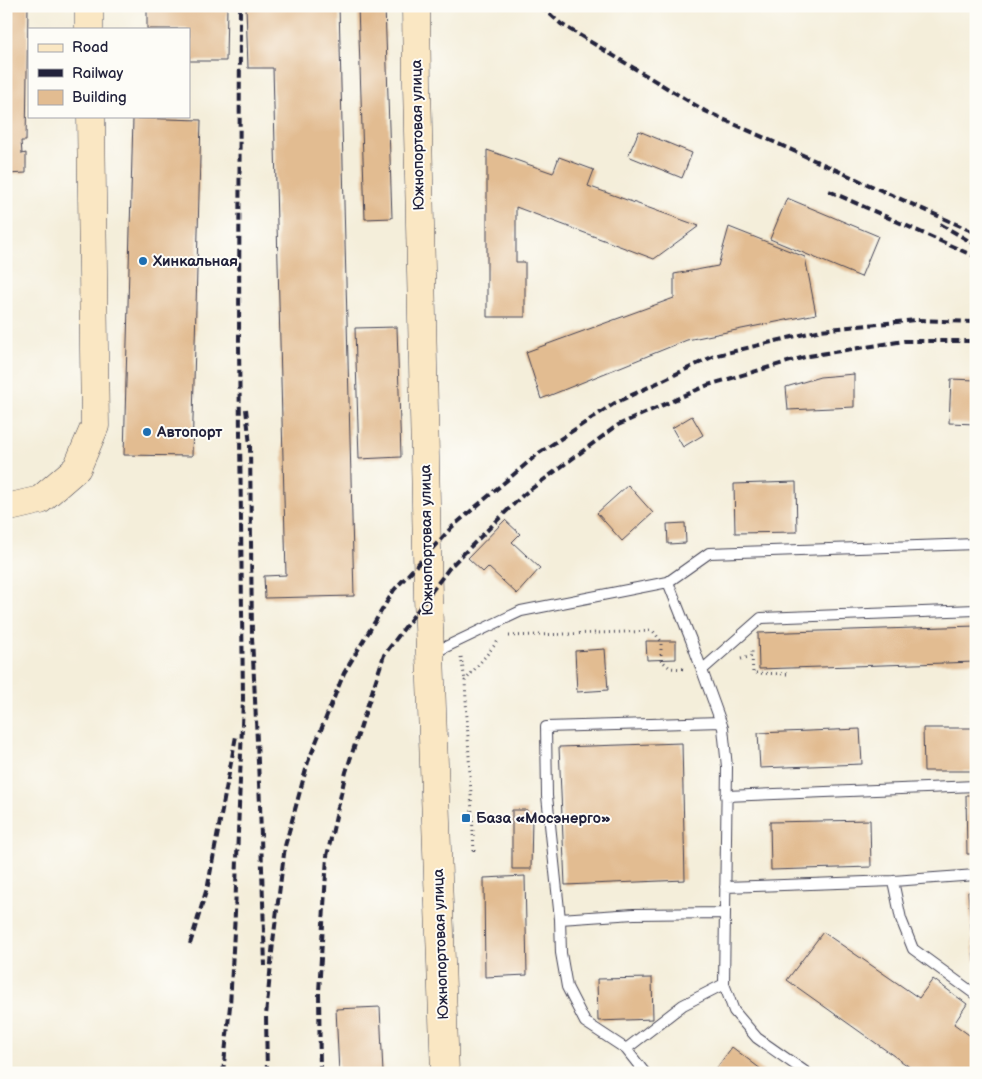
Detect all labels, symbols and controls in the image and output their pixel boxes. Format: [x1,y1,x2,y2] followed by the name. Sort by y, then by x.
[28,28,190,118] legend
[72,38,108,57] text: Road
[407,59,429,211] street label: Южнопортовая улица
[72,64,123,83] text: Railway
[72,88,127,107] text: Building
[152,252,238,271] place label: Хинкальная
[137,255,149,267] marker: Хинкальная
[156,423,223,442] place label: Автопорт
[141,426,153,438] marker: Автопорт
[416,464,438,616] street label: Южнопортовая улица
[476,809,611,828] place label: База «Мосэнерго»
[460,812,472,824] marker: База «Мосэнерго»
[429,868,453,1020] street label: Южнопортовая улица

